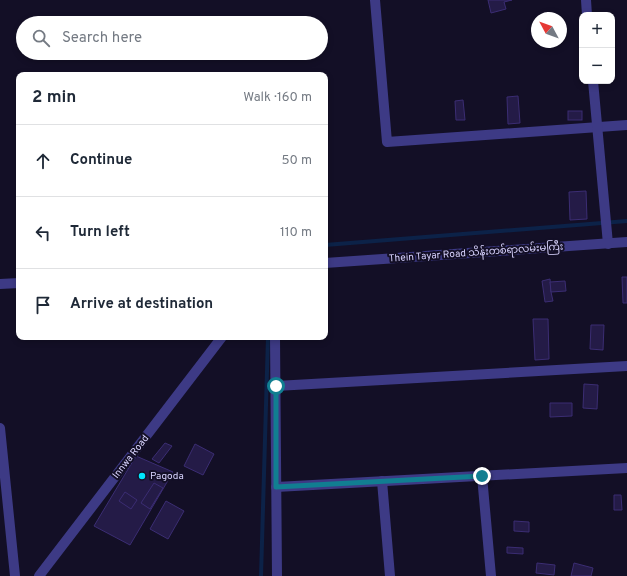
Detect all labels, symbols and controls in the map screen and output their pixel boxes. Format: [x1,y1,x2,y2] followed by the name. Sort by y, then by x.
[531,12,567,48] north arrow
[579,12,615,84] map controls
[579,12,615,48] button: +
[16,16,328,60] search box
[30,27,52,49] icon: search
[62,29,142,48] text: Search here
[579,48,615,84] button: −
[32,87,76,109] text: 2 min
[243,90,312,106] text: Walk · 160 m
[32,150,54,172] icon: ahead
[70,151,132,170] text: Continue
[282,153,312,169] text: 50 m
[32,222,54,244] icon: left
[70,223,130,242] text: Turn left
[280,225,312,241] text: 110 m
[388,238,564,267] street label: Thein Tayar Road သိန်းတစ်ရာလမ်းမကြီး
[32,294,54,316] icon: arrive
[70,295,213,314] text: Arrive at destination
[267,377,285,395] route start
[110,433,152,481] street label: Innwa Road
[473,467,491,485] route end
[150,470,184,483] place label: Pagoda
[137,471,147,481] marker: Pagoda

